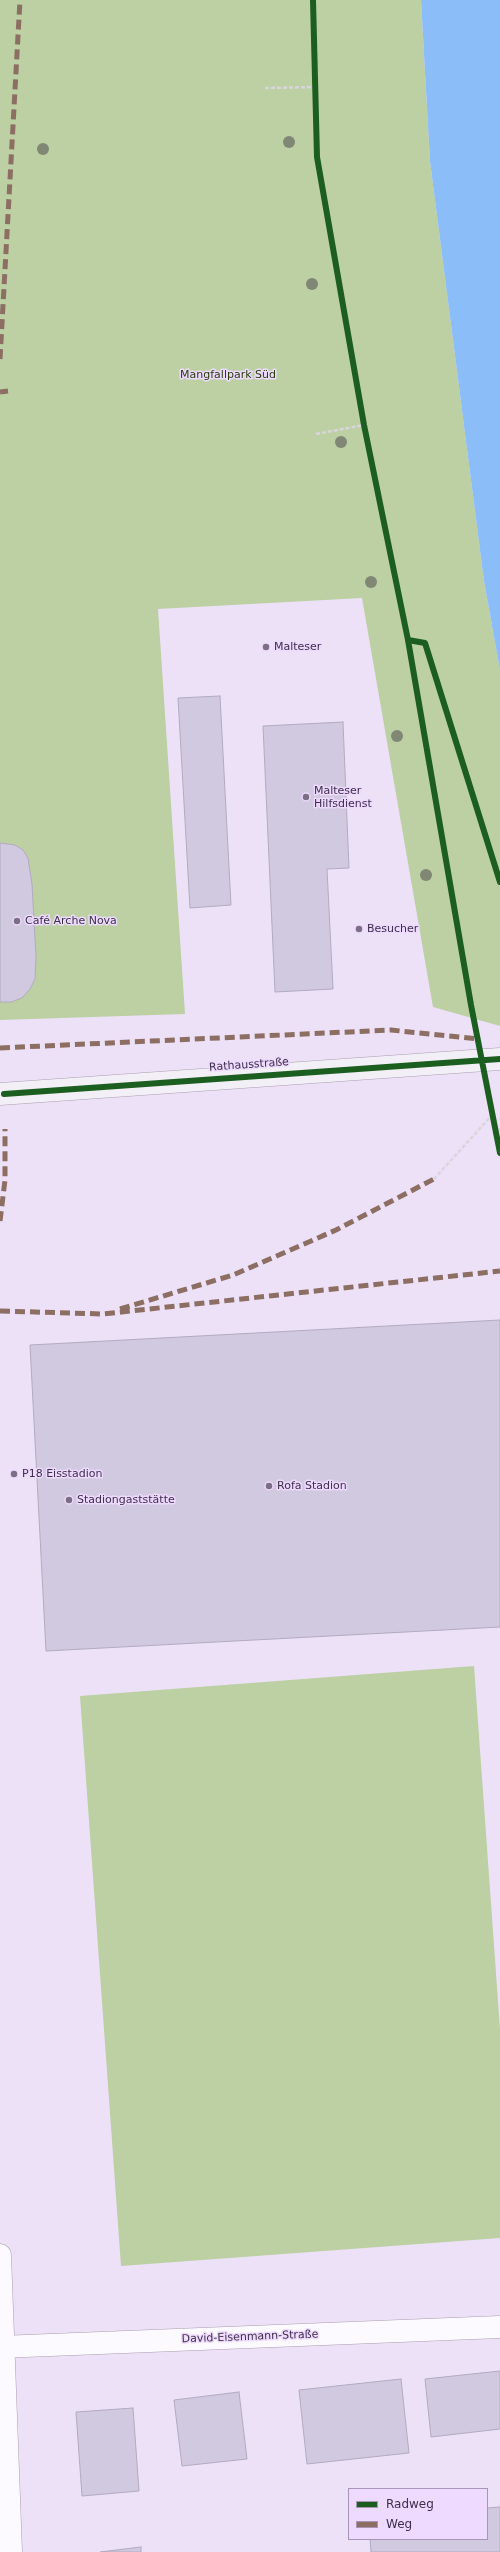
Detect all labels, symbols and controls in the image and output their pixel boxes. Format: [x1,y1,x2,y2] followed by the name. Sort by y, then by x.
[180,368,276,382] park label: Mangfallpark Süd
[274,640,321,654] place label: Malteser
[261,642,271,652] marker: Malteser
[314,784,372,810] place label: Malteser Hilfsdienst
[301,792,311,802] marker: Malteser Hilfsdienst
[25,914,117,928] place label: Café Arche Nova
[12,916,22,926] marker: Café Arche Nova
[367,922,418,936] place label: Besucher
[354,924,364,934] marker: Besucher
[209,1056,289,1074] street label: Rathausstraße
[22,1467,102,1481] place label: P18 Eisstadion
[9,1469,19,1479] marker: P18 Eisstadion
[277,1479,347,1493] place label: Rofa Stadion
[264,1481,274,1491] marker: Rofa Stadion
[77,1493,175,1507] place label: Stadiongaststätte
[64,1495,74,1505] marker: Stadiongaststätte
[181,2328,319,2346] street label: David-Eisenmann-Straße
[348,2488,488,2540] legend
[386,2497,434,2511] text: Radweg
[386,2517,412,2531] text: Weg

